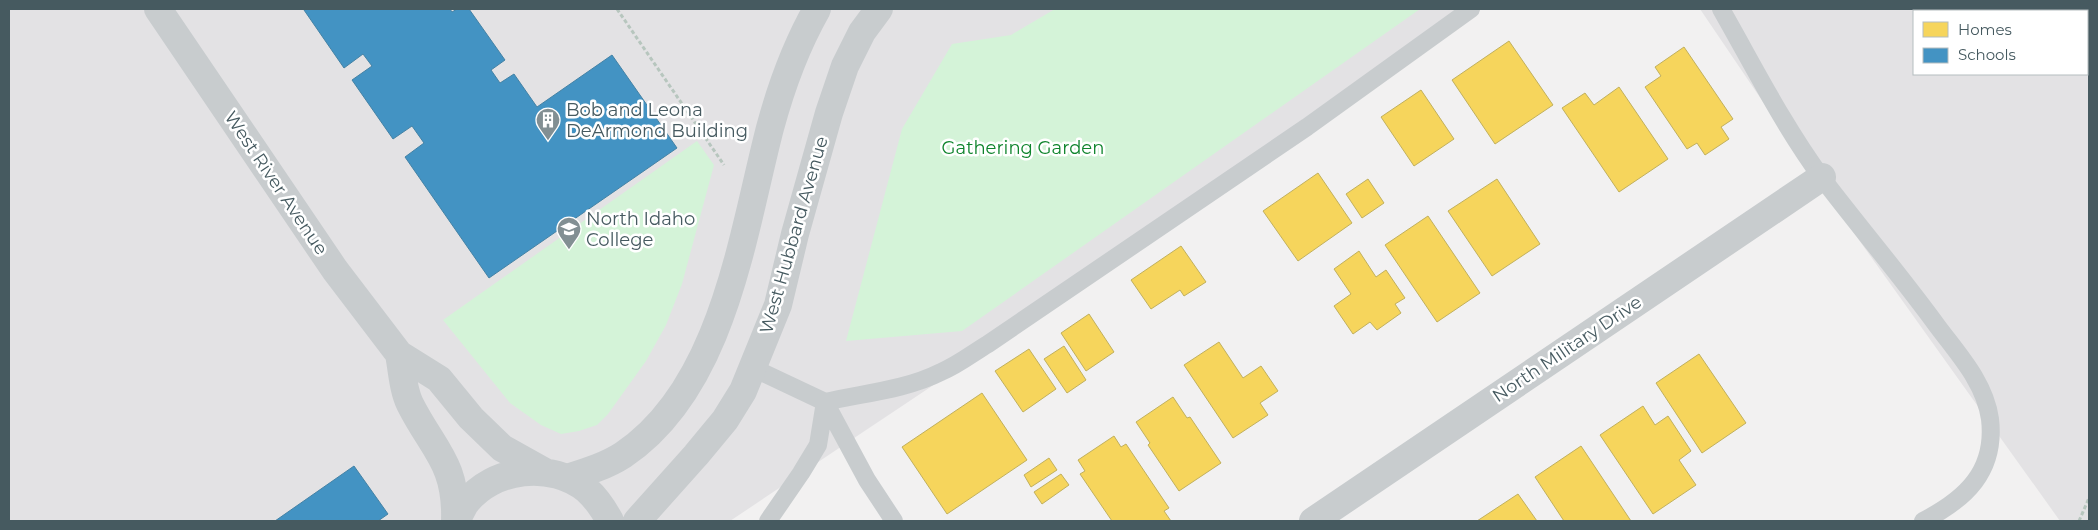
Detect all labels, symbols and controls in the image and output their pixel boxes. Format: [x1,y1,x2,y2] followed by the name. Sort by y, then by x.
[1913,10,2088,75] legend
[1958,20,2012,39] text: Homes
[1958,45,2016,64] text: Schools
[566,99,748,142] place label: Bob and Leona DeArmond Building
[220,107,332,259] street label: West River Avenue
[535,107,561,141] building icon: Bob and Leona DeArmond Building
[755,134,833,336] street label: West Hubbard Avenue
[942,137,1104,159] park label: Gathering Garden
[586,208,695,251] place label: North Idaho College
[556,216,582,250] school or university icon: North Idaho College
[1488,291,1646,407] street label: North Military Drive

